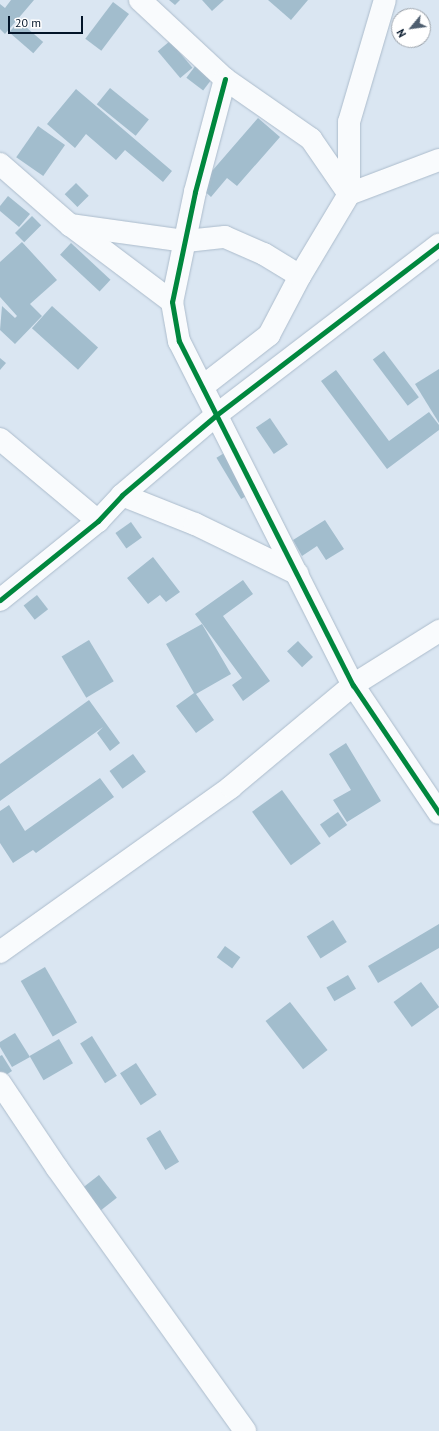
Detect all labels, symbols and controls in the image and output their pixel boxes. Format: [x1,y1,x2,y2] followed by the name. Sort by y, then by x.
[10,8,85,34] scale bar
[391,8,431,48] north arrow
[15,15,41,30] text: 20 m
[394,27,409,40] text: N

